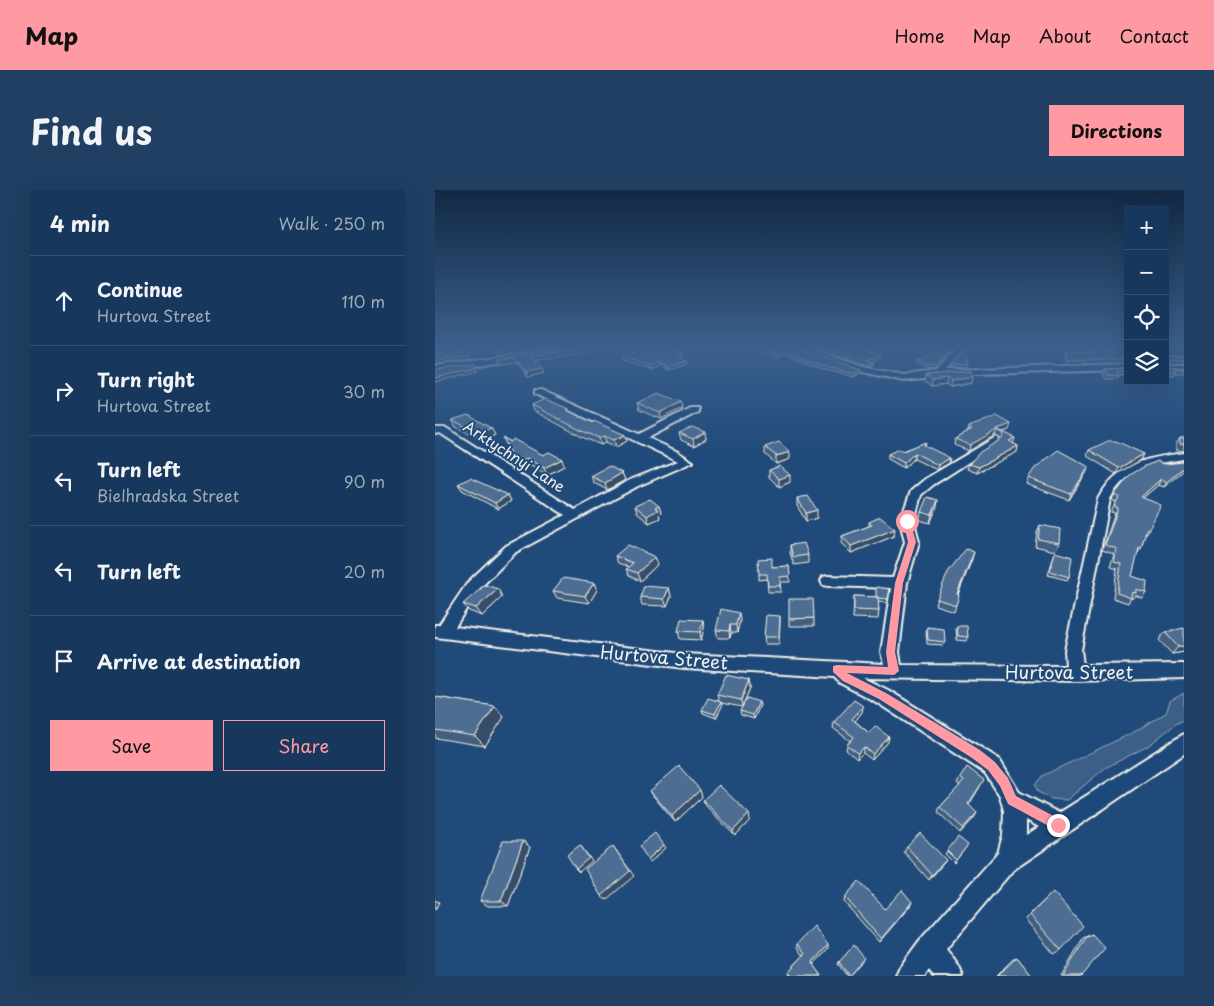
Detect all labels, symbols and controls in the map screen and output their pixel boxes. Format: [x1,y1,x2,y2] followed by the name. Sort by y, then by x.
[25,17,78,53] text: Map
[894,22,944,49] text: Home
[972,22,1011,49] text: Map
[1039,22,1091,49] text: About
[1119,22,1189,49] text: Contact
[30,104,152,157] text: Find us
[1049,105,1184,156] button: Directions
[1124,205,1169,385] map controls
[1124,205,1169,250] button: +
[50,207,110,239] text: 4 min
[279,211,385,235] text: Walk · 250 m
[1124,250,1169,295] button: −
[97,275,183,303] text: Continue
[50,287,78,315] icon: ahead
[342,289,385,313] text: 110 m
[1124,295,1169,340] button: locate
[97,303,211,327] text: Hurtova Street
[1124,340,1169,385] button: layers
[97,365,195,393] text: Turn right
[50,377,78,405] icon: right
[343,379,385,403] text: 30 m
[97,393,211,417] text: Hurtova Street
[459,414,570,497] street label: Arktychnyi Lane
[97,455,181,483] text: Turn left
[50,467,78,495] icon: left
[344,469,385,493] text: 90 m
[97,483,239,507] text: Bielhradska Street
[896,510,919,533] route start
[50,557,78,585] icon: left
[97,557,181,585] text: Turn left
[344,559,385,583] text: 20 m
[599,637,729,676] street label: Hurtova Street
[50,647,78,675] icon: arrive
[97,647,301,675] text: Arrive at destination
[1005,658,1133,685] street label: Hurtova Street
[50,720,213,771] button: Save
[223,720,385,771] button: Share
[1047,814,1070,837] route end

